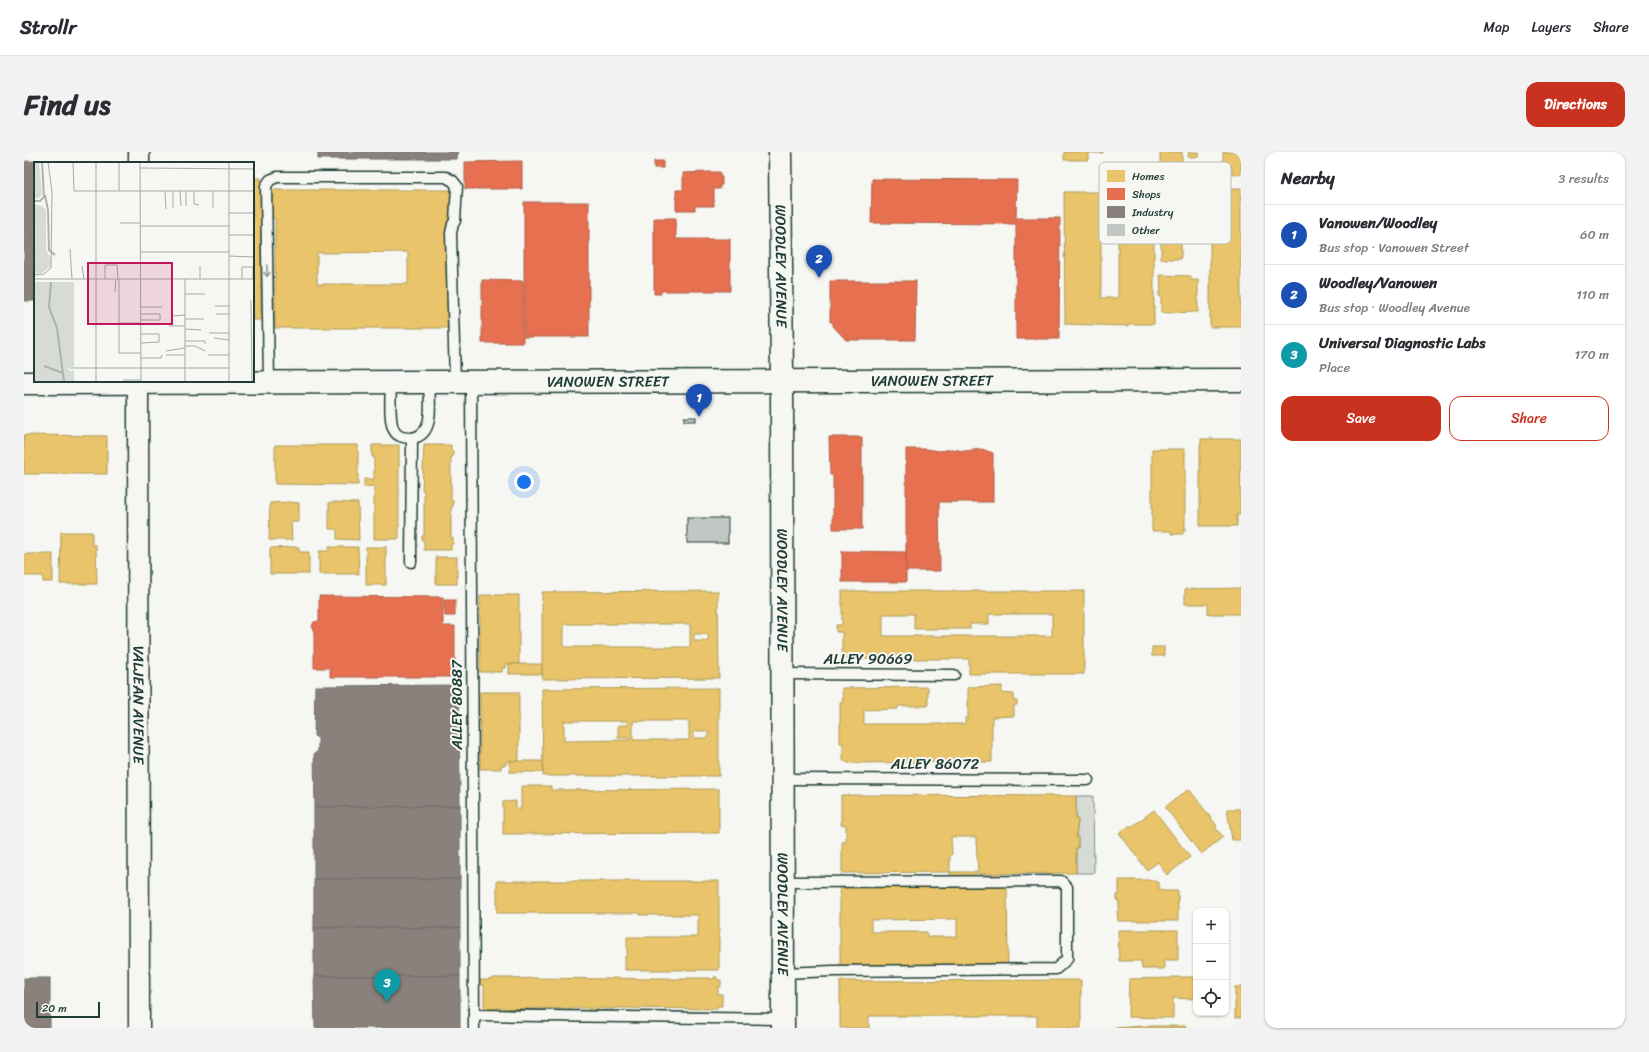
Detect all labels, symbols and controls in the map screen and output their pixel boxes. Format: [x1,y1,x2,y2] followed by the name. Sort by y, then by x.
[20,11,76,44] text: Strollr
[1484,15,1509,40] text: Map
[1531,15,1571,40] text: Layers
[1593,15,1629,40] text: Share
[24,80,111,129] text: Find us
[1526,82,1625,127] button: Directions
[34,162,254,382] inset map
[1099,162,1231,244] legend
[1281,163,1335,193] text: Nearby
[1132,167,1165,186] text: Homes
[1558,167,1609,190] text: 3 results
[1132,185,1161,204] text: Shops
[1131,203,1174,222] text: Industry
[767,204,795,329] street label: WOODLEY AVENUE
[1319,210,1437,236] text: Vanowen/Woodley
[1132,221,1160,240] text: Other
[1291,223,1297,246] text: 1
[1580,223,1609,246] text: 60 m
[1319,236,1469,259] text: Bus stop · Vanowen Street
[806,245,832,278] pin: 2
[263,264,270,277] one-way arrow
[1319,270,1437,296] text: Woodley/Vanowen
[1290,283,1298,306] text: 2
[1576,283,1609,306] text: 110 m
[1319,296,1470,319] text: Bus stop · Woodley Avenue
[1319,330,1485,356] text: Universal Diagnostic Labs
[1290,343,1298,366] text: 3
[1574,343,1609,366] text: 170 m
[1319,356,1350,379] text: Place
[547,368,670,395] street label: VANOWEN STREET
[871,368,994,394] street label: VANOWEN STREET
[686,384,712,417] pin: 1
[1281,396,1441,441] button: Save
[1449,396,1609,441] button: Share
[514,472,534,492] your location
[769,528,795,653] street label: WOODLEY AVENUE
[125,646,152,766] street label: VALJEAN AVENUE
[822,646,913,672] street label: ALLEY 90669
[444,659,470,751] street label: ALLEY 80887
[890,751,980,777] street label: ALLEY 86072
[770,852,796,977] street label: WOODLEY AVENUE
[1193,908,1229,1016] map controls
[1193,908,1229,944] button: +
[1193,944,1229,980] button: −
[374,969,400,1002] pin: 3
[1193,980,1229,1016] button: locate
[42,999,67,1018] text: 20 m
[36,1000,100,1019] scale bar

